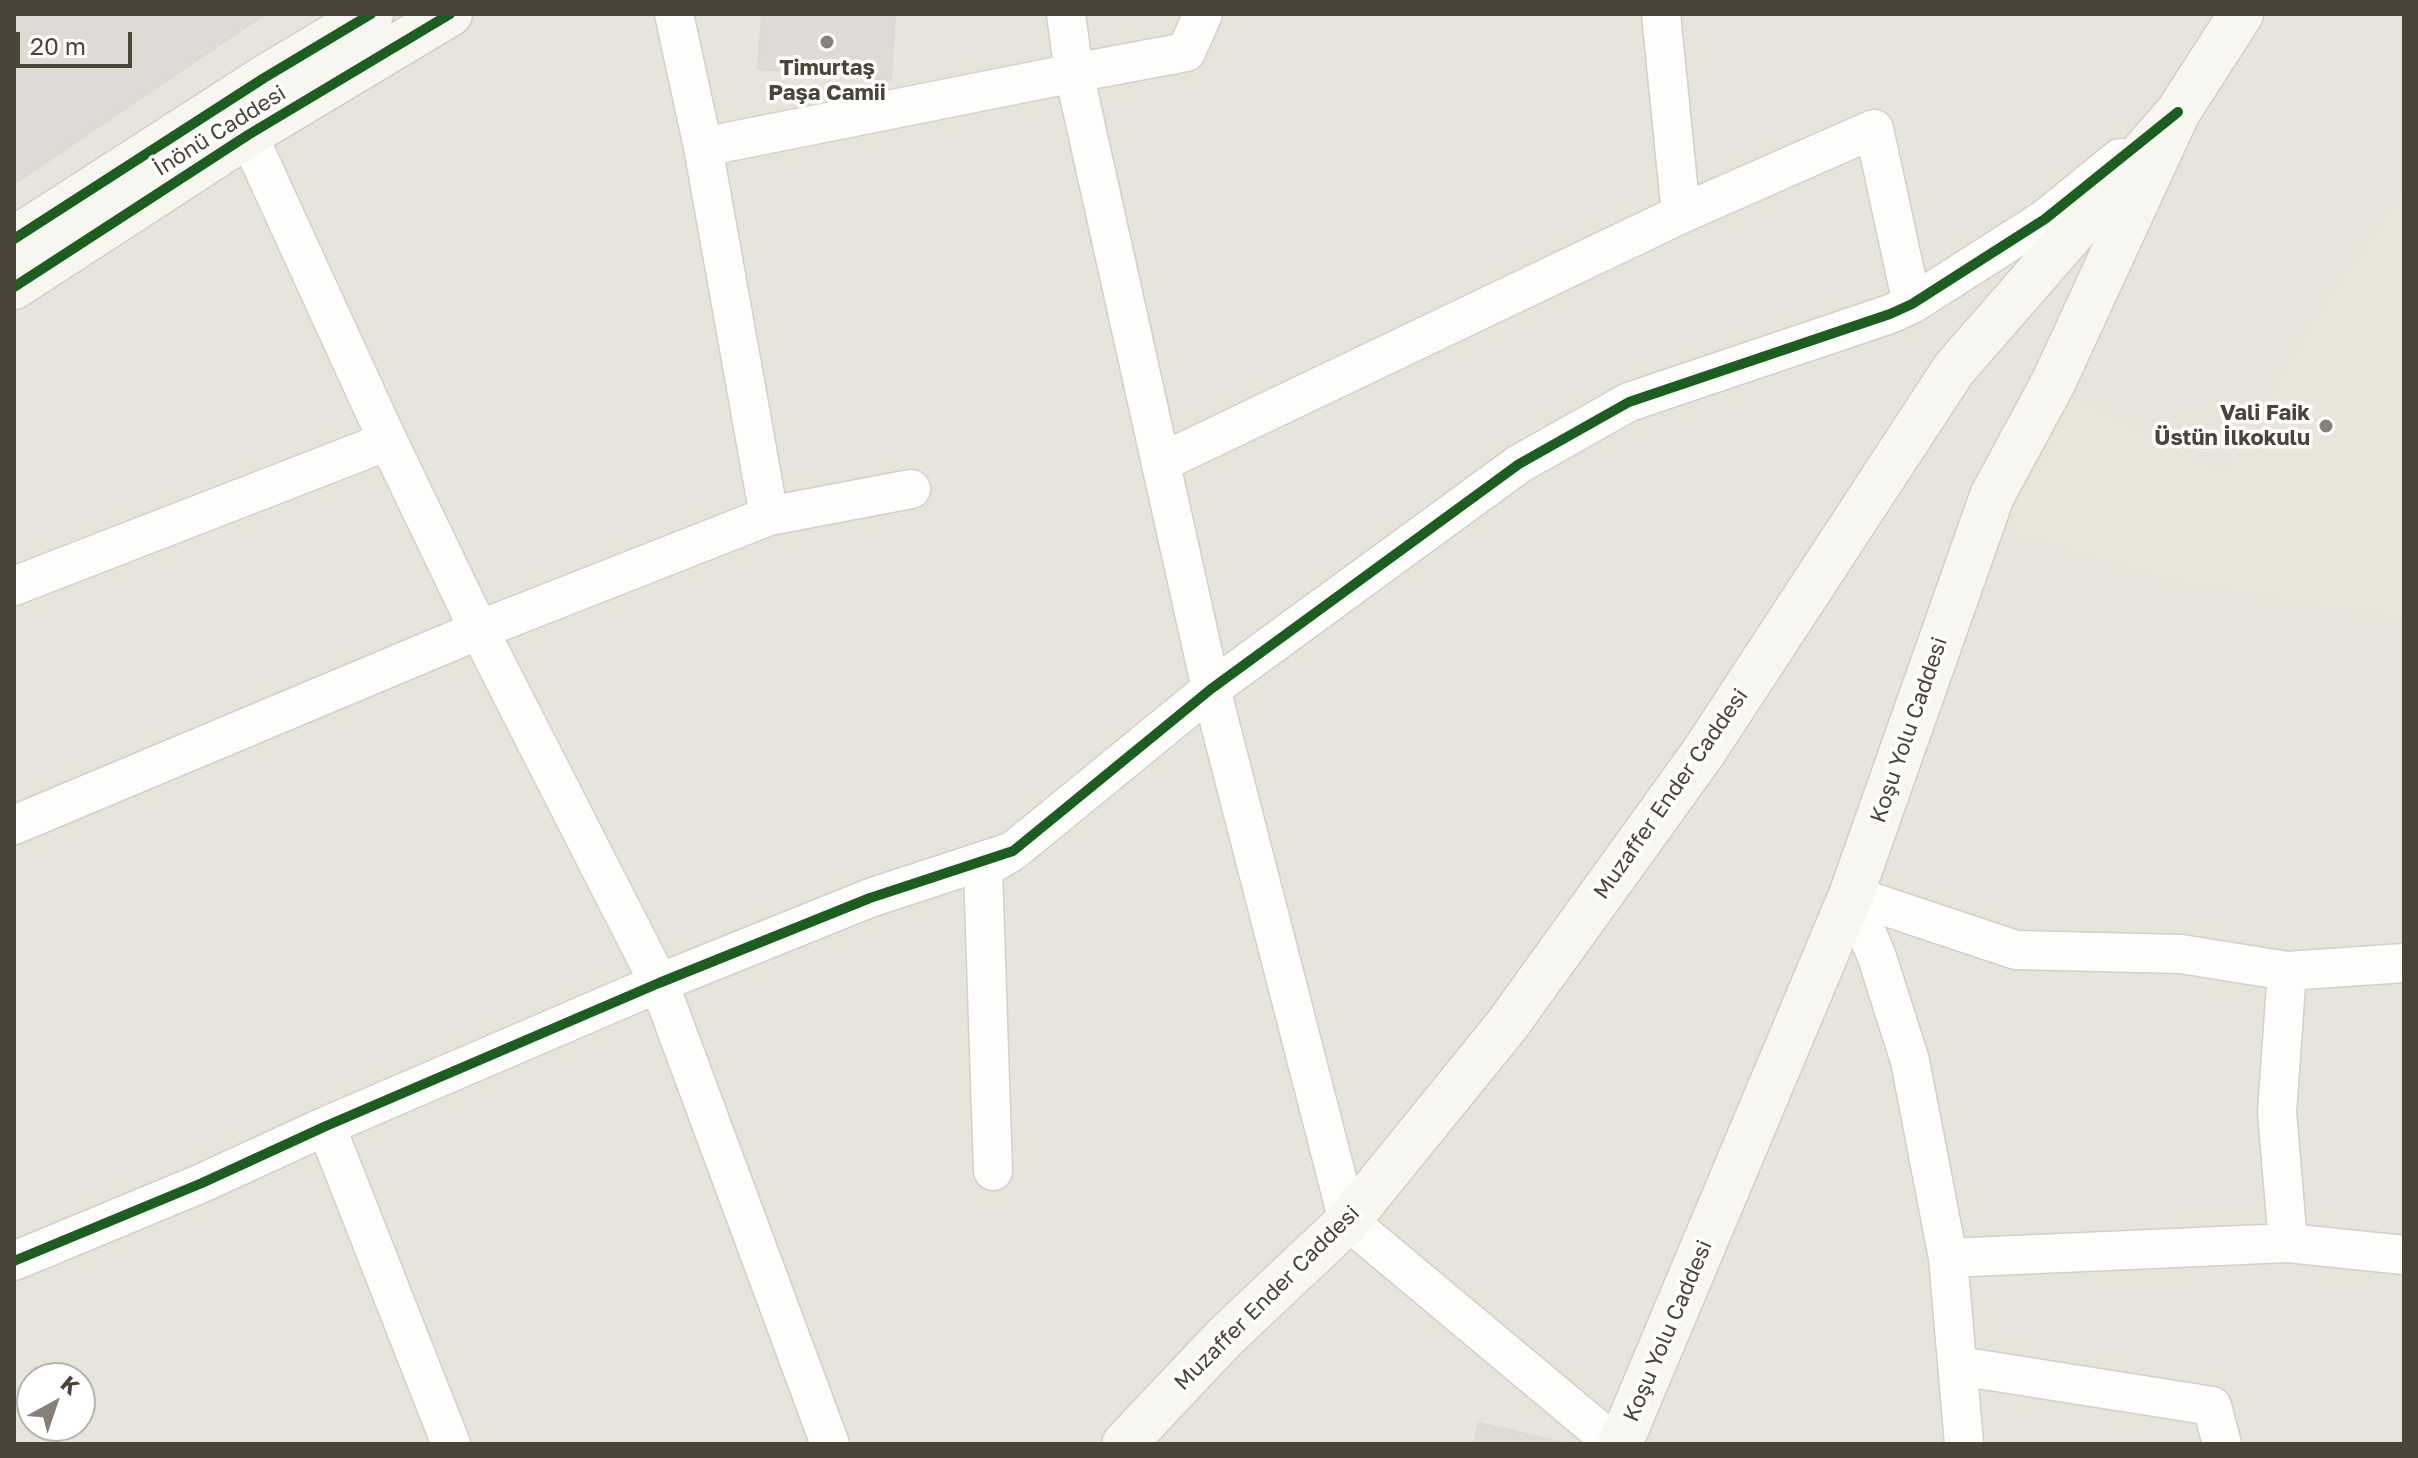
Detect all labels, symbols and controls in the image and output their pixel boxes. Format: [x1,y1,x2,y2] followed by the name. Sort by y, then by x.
[20,16,136,66] scale bar
[30,31,86,60] text: 20 m
[818,33,836,51] marker: Timurtaş Paşa Camii
[768,55,886,106] place label: Timurtaş Paşa Camii
[149,80,291,182] street label: İnönü Caddesi
[2154,400,2310,452] place label: Vali Faik Üstün İlkokulu
[2317,417,2335,435] marker: Vali Faik Üstün İlkokulu
[1865,634,1953,826] street label: Koşu Yolu Caddesi
[1588,684,1754,904] street label: Muzaffer Ender Caddesi
[1169,1200,1365,1396] street label: Muzaffer Ender Caddesi
[1618,1236,1718,1426] street label: Koşu Yolu Caddesi
[16,1362,96,1442] north arrow
[56,1369,85,1400] text: K

